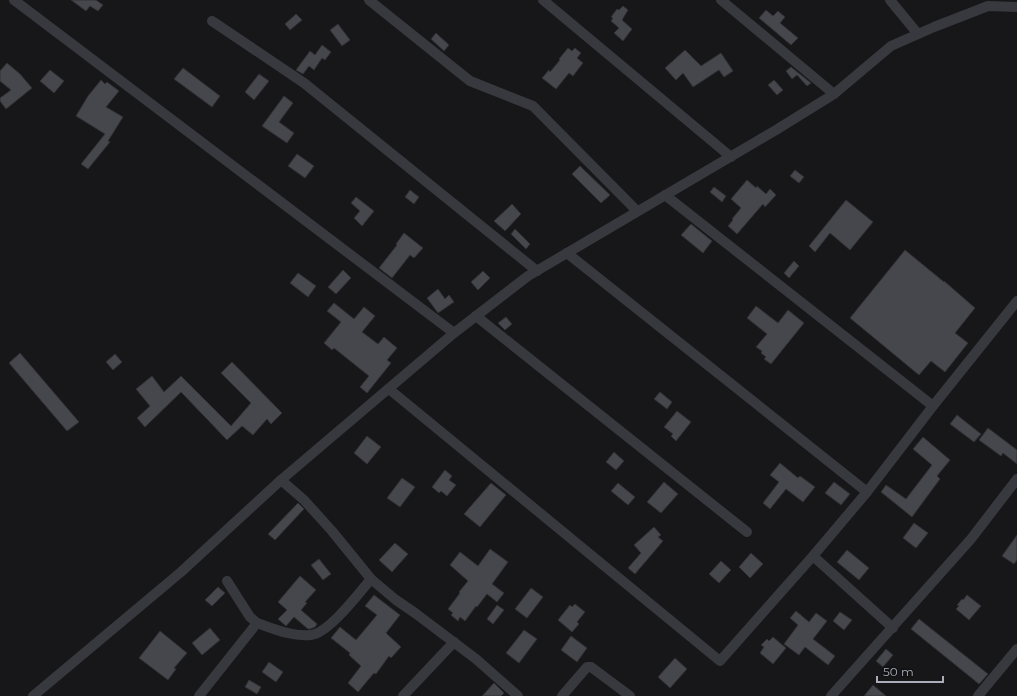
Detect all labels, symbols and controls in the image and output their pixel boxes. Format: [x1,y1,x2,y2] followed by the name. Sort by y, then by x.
[877,658,943,684] scale bar
[883,664,914,679] text: 50 m

